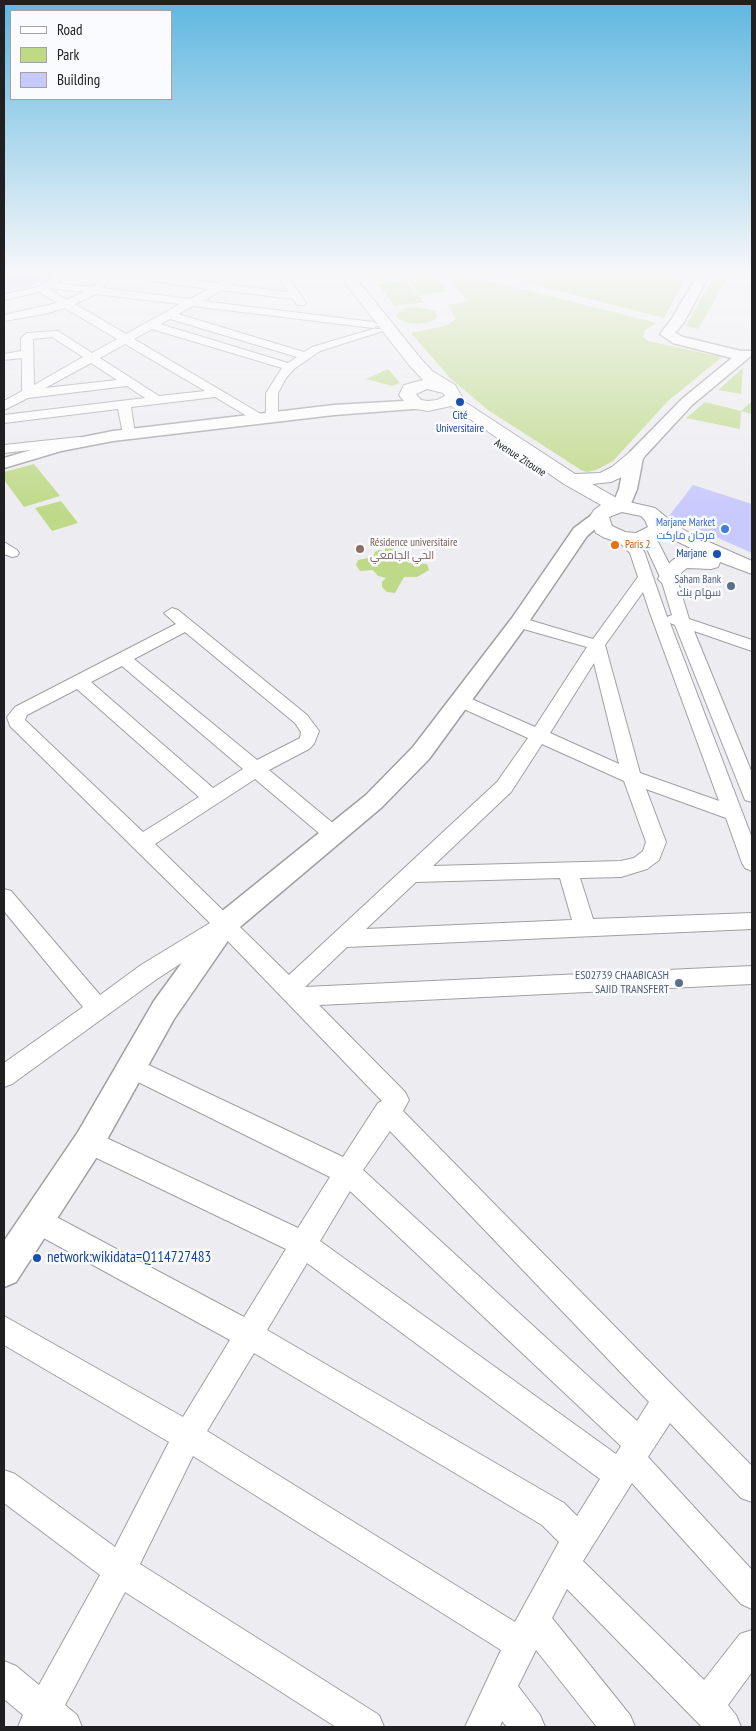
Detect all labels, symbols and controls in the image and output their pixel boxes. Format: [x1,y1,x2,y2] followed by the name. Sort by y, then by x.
[10,10,172,100] legend
[57,20,83,39] text: Road
[57,45,79,64] text: Park
[57,70,100,89] text: Building
[454,396,466,408] marker: Cité Universitaire
[436,409,484,435] place label: Cité Universitaire
[492,436,548,480] street label: Avenue Zitoune
[656,516,715,542] place label: Marjane Market مرجان ماركت
[719,523,731,535] marker: Marjane Market مرجان ماركت
[370,536,458,562] place label: Résidence universitaire الحي الجامعي
[625,538,650,552] place label: Paris 2
[609,539,621,551] marker: Paris 2
[354,543,366,555] marker: Résidence universitaire الحي الجامعي
[676,547,707,561] place label: Marjane
[711,548,723,560] marker: Marjane
[674,573,721,599] place label: Saham Bank سهام بنك
[725,580,737,592] marker: Saham Bank سهام بنك
[575,969,669,997] place label: ES02739 CHAABICASH SAJID TRANSFERT
[673,977,685,989] marker: ES02739 CHAABICASH SAJID TRANSFERT
[47,1249,211,1267] place label: network:wikidata=Q114727483
[31,1252,43,1264] marker: network:wikidata=Q114727483

